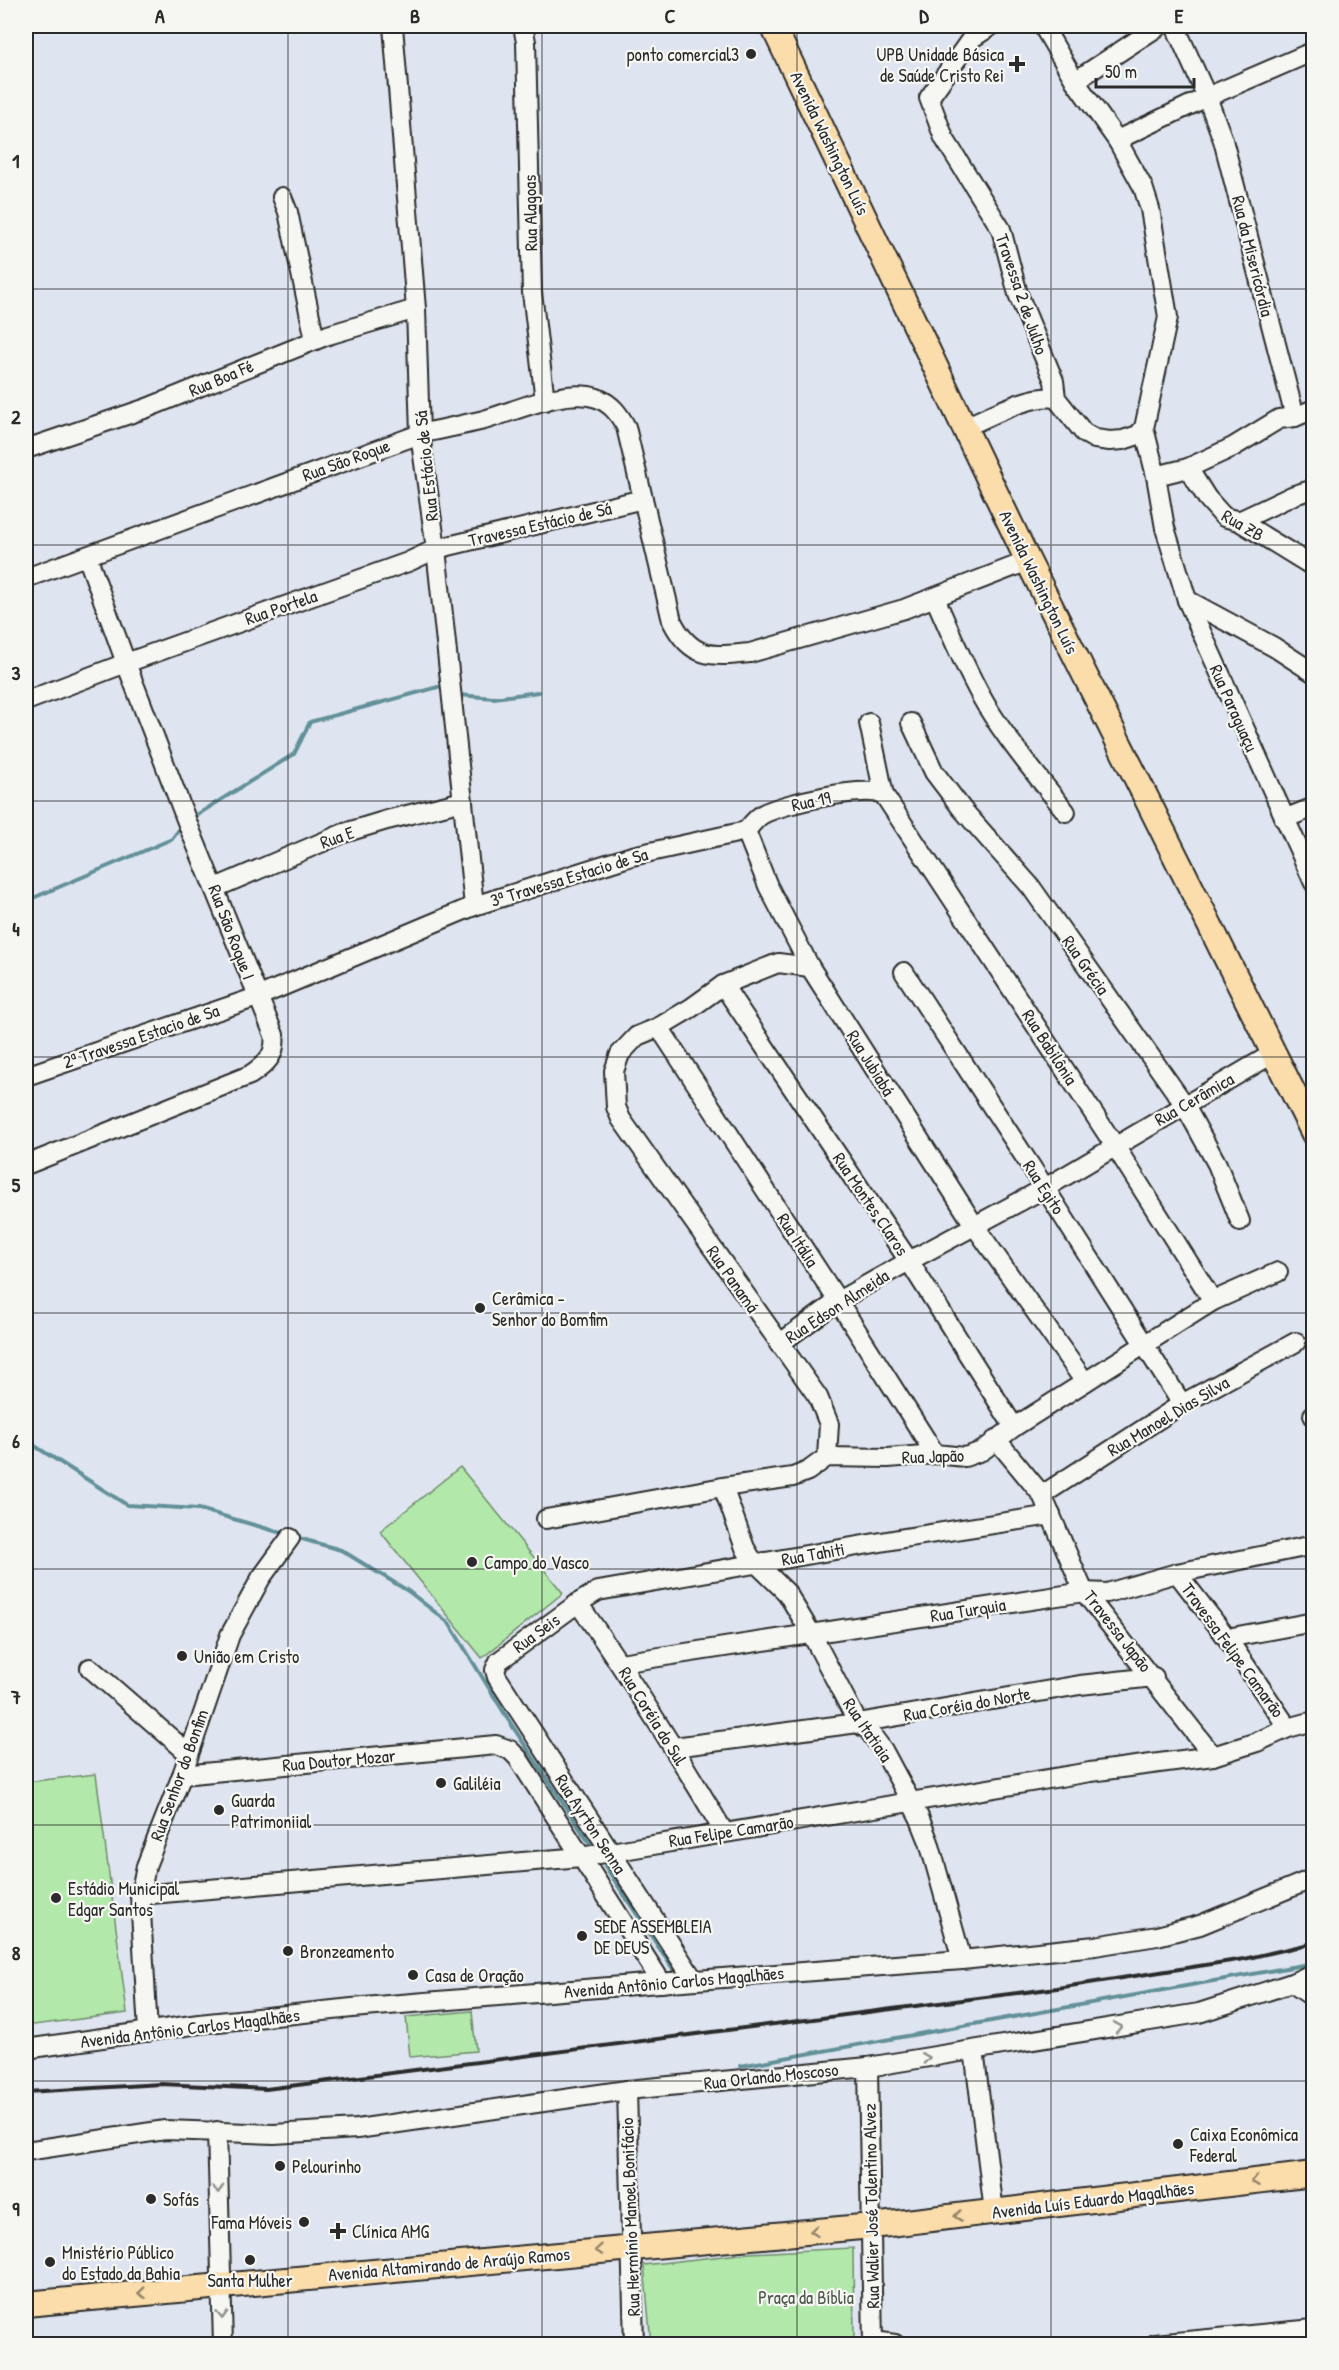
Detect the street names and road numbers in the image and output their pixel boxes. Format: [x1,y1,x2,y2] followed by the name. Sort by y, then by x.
[784,67,876,219] street label: Avenida Washington Luís
[517,174,543,251] street label: Rua Alagoas
[1226,193,1280,319] street label: Rua da Misericórdia
[990,230,1054,358] street label: Travessa 2 de Julho
[185,353,257,403] street label: Rua Boa Fé
[408,410,444,522] street label: Rua Estácio de Sá
[299,433,393,487] street label: Rua São Roque
[466,495,614,553] street label: Travessa Estácio de Sá
[1217,503,1269,547] street label: Rua ZB
[993,506,1085,658] street label: Avenida Washington Luís
[242,583,320,631] street label: Rua Portela
[1204,661,1264,755] street label: Rua Paraguaçu
[789,785,833,817] street label: Rua 19
[317,819,358,855] street label: Rua E
[487,841,651,913] street label: 3ª Travessa Estacio de Sa
[202,881,262,983] street label: Rua São Roque I
[1056,930,1116,1000] street label: Rua Grécia
[60,998,222,1074] street label: 2ª Travessa Estacio de Sa
[1016,1004,1084,1090] street label: Rua Babilônia
[841,1025,901,1101] street label: Rua Jubiabá
[1150,1066,1238,1132] street label: Rua Cerâmica
[827,1147,915,1261] street label: Rua Montes Claros
[1017,1155,1071,1219] street label: Rua Egito
[771,1208,825,1272] street label: Rua Itália
[701,1240,765,1318] street label: Rua Panamá
[780,1263,894,1349] street label: Rua Edson Almeida
[1102,1370,1234,1462] street label: Rua Manoel Dias Silva
[901,1442,965,1470] street label: Rua Japão
[779,1536,847,1572] street label: Rua Tahiti
[1176,1578,1290,1722] street label: Travessa Felipe Camarão
[1078,1585,1158,1677] street label: Travessa Japão
[929,1592,1007,1628] street label: Rua Turquia
[507,1607,565,1659] street label: Rua Seis
[613,1662,693,1770] street label: Rua Coréia do Sul
[902,1681,1032,1727] street label: Rua Coréia do Norte
[837,1693,899,1767] street label: Rua Itatiaia
[144,1706,214,1844] street label: Rua Senhor do Bonfim
[281,1743,397,1777] street label: Rua Doutor Mozar
[549,1769,633,1879] street label: Rua Ayrton Senna
[667,1809,795,1853] street label: Rua Felipe Camarão
[563,1960,785,2004] street label: Avenida Antônio Carlos Magalhães
[79,2002,301,2054] street label: Avenida Antônio Carlos Magalhães
[702,2057,840,2095] street label: Rua Orlando Moscoso
[857,2103,885,2309] street label: Rua Walier José Tolentino Alvez
[614,2117,646,2317] street label: Rua Hermínio Manoel Bonifácio
[991,2175,1196,2225] street label: Avenida Luís Eduardo Magalhães
[327,2241,571,2287] street label: Avenida Altamirando de Araújo Ramos

